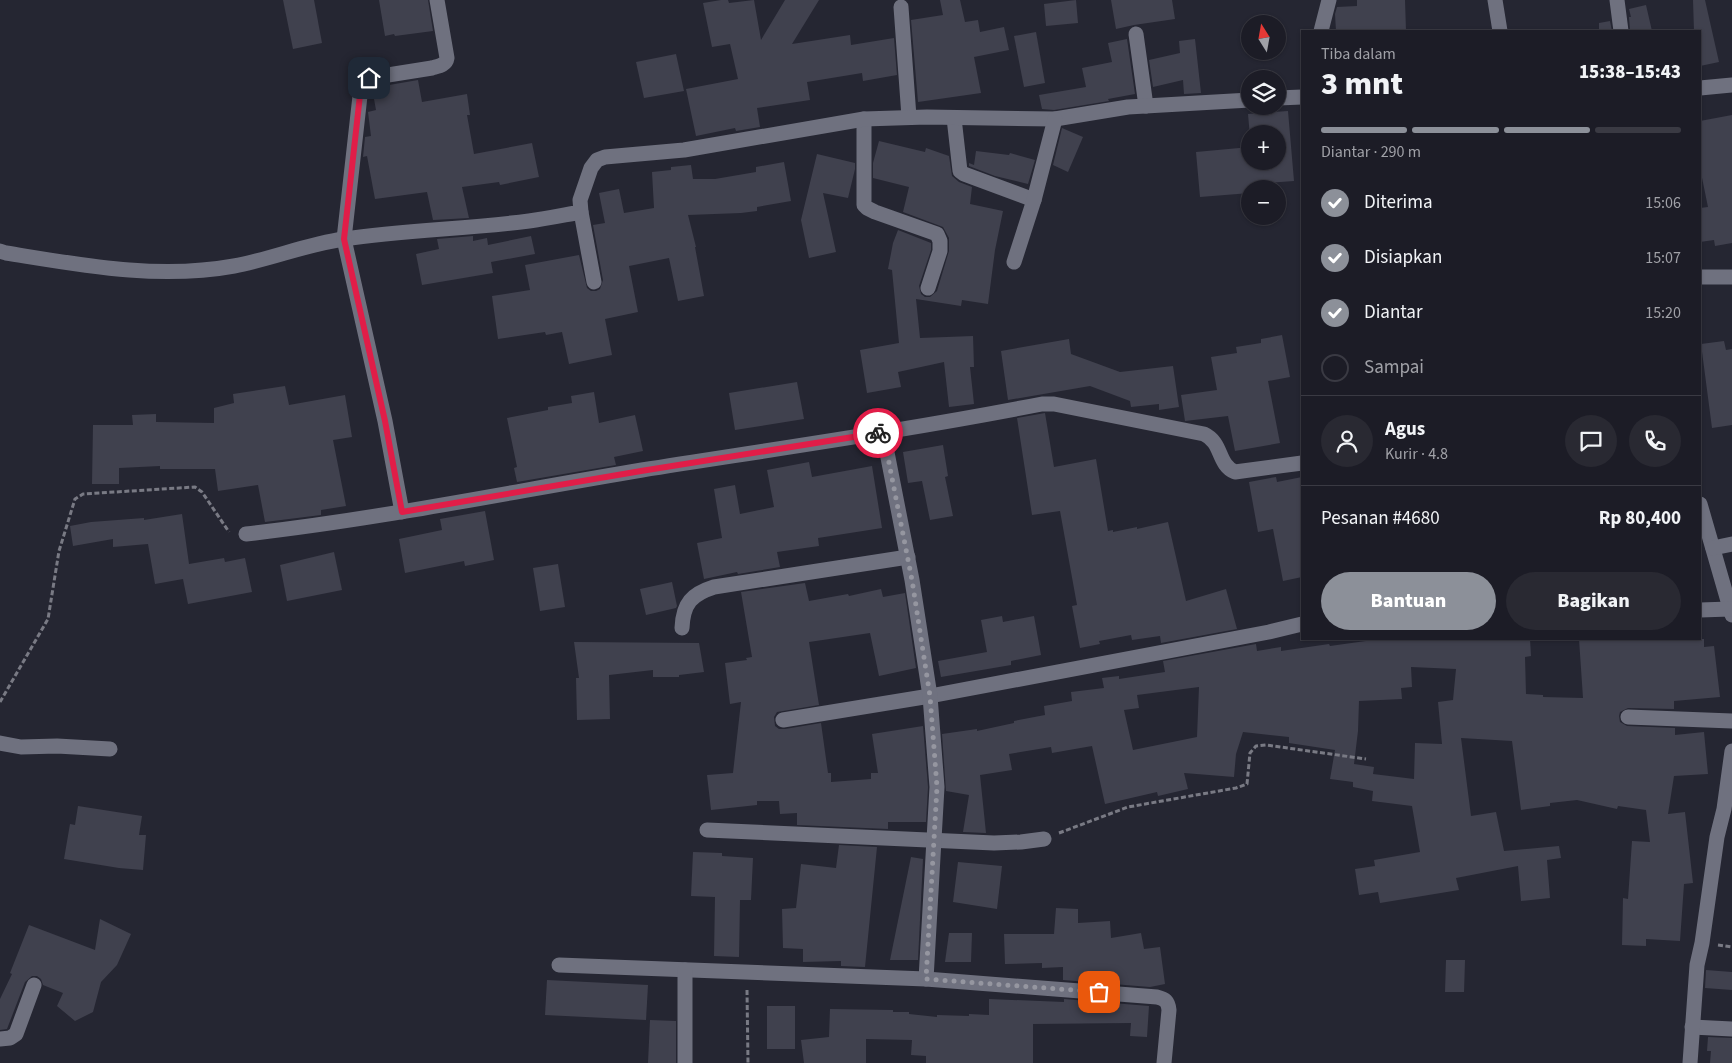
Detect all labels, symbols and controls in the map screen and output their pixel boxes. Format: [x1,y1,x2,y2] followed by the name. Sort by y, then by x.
[1241,15,1286,60] north arrow
[1241,15,1286,225] map controls
[1321,43,1396,65] text: Tiba dalam
[348,57,390,99] pin
[1579,59,1681,86] text: 15:38–15:43
[1321,61,1403,107] text: 3 mnt
[355,64,383,92] icon: home
[1241,70,1286,115] button: layers
[1241,125,1286,170] button: +
[1321,141,1421,163] text: Diantar · 290 m
[1241,180,1286,225] button: −
[1321,189,1349,217] icon: check
[1364,189,1433,216] text: Diterima
[1645,192,1681,214] text: 15:06
[1321,244,1349,272] icon: check
[1364,244,1442,271] text: Disiapkan
[1645,247,1681,269] text: 15:07
[1321,299,1349,327] icon: check
[1364,299,1423,326] text: Diantar
[1645,302,1681,324] text: 15:20
[1364,354,1424,381] text: Sampai
[853,408,903,458] courier
[1321,415,1373,467] button: person
[1565,415,1617,467] button: chat
[1629,415,1681,467] button: phone
[1385,416,1425,443] text: Agus
[864,419,892,447] icon: bike
[1385,443,1448,465] text: Kurir · 4.8
[1321,505,1440,532] text: Pesanan #4680
[1599,505,1681,532] text: Rp 80,400
[1321,572,1496,630] button: Bantuan
[1506,572,1681,630] button: Bagikan
[1078,971,1120,1013] pin
[1085,978,1113,1006] icon: bag

